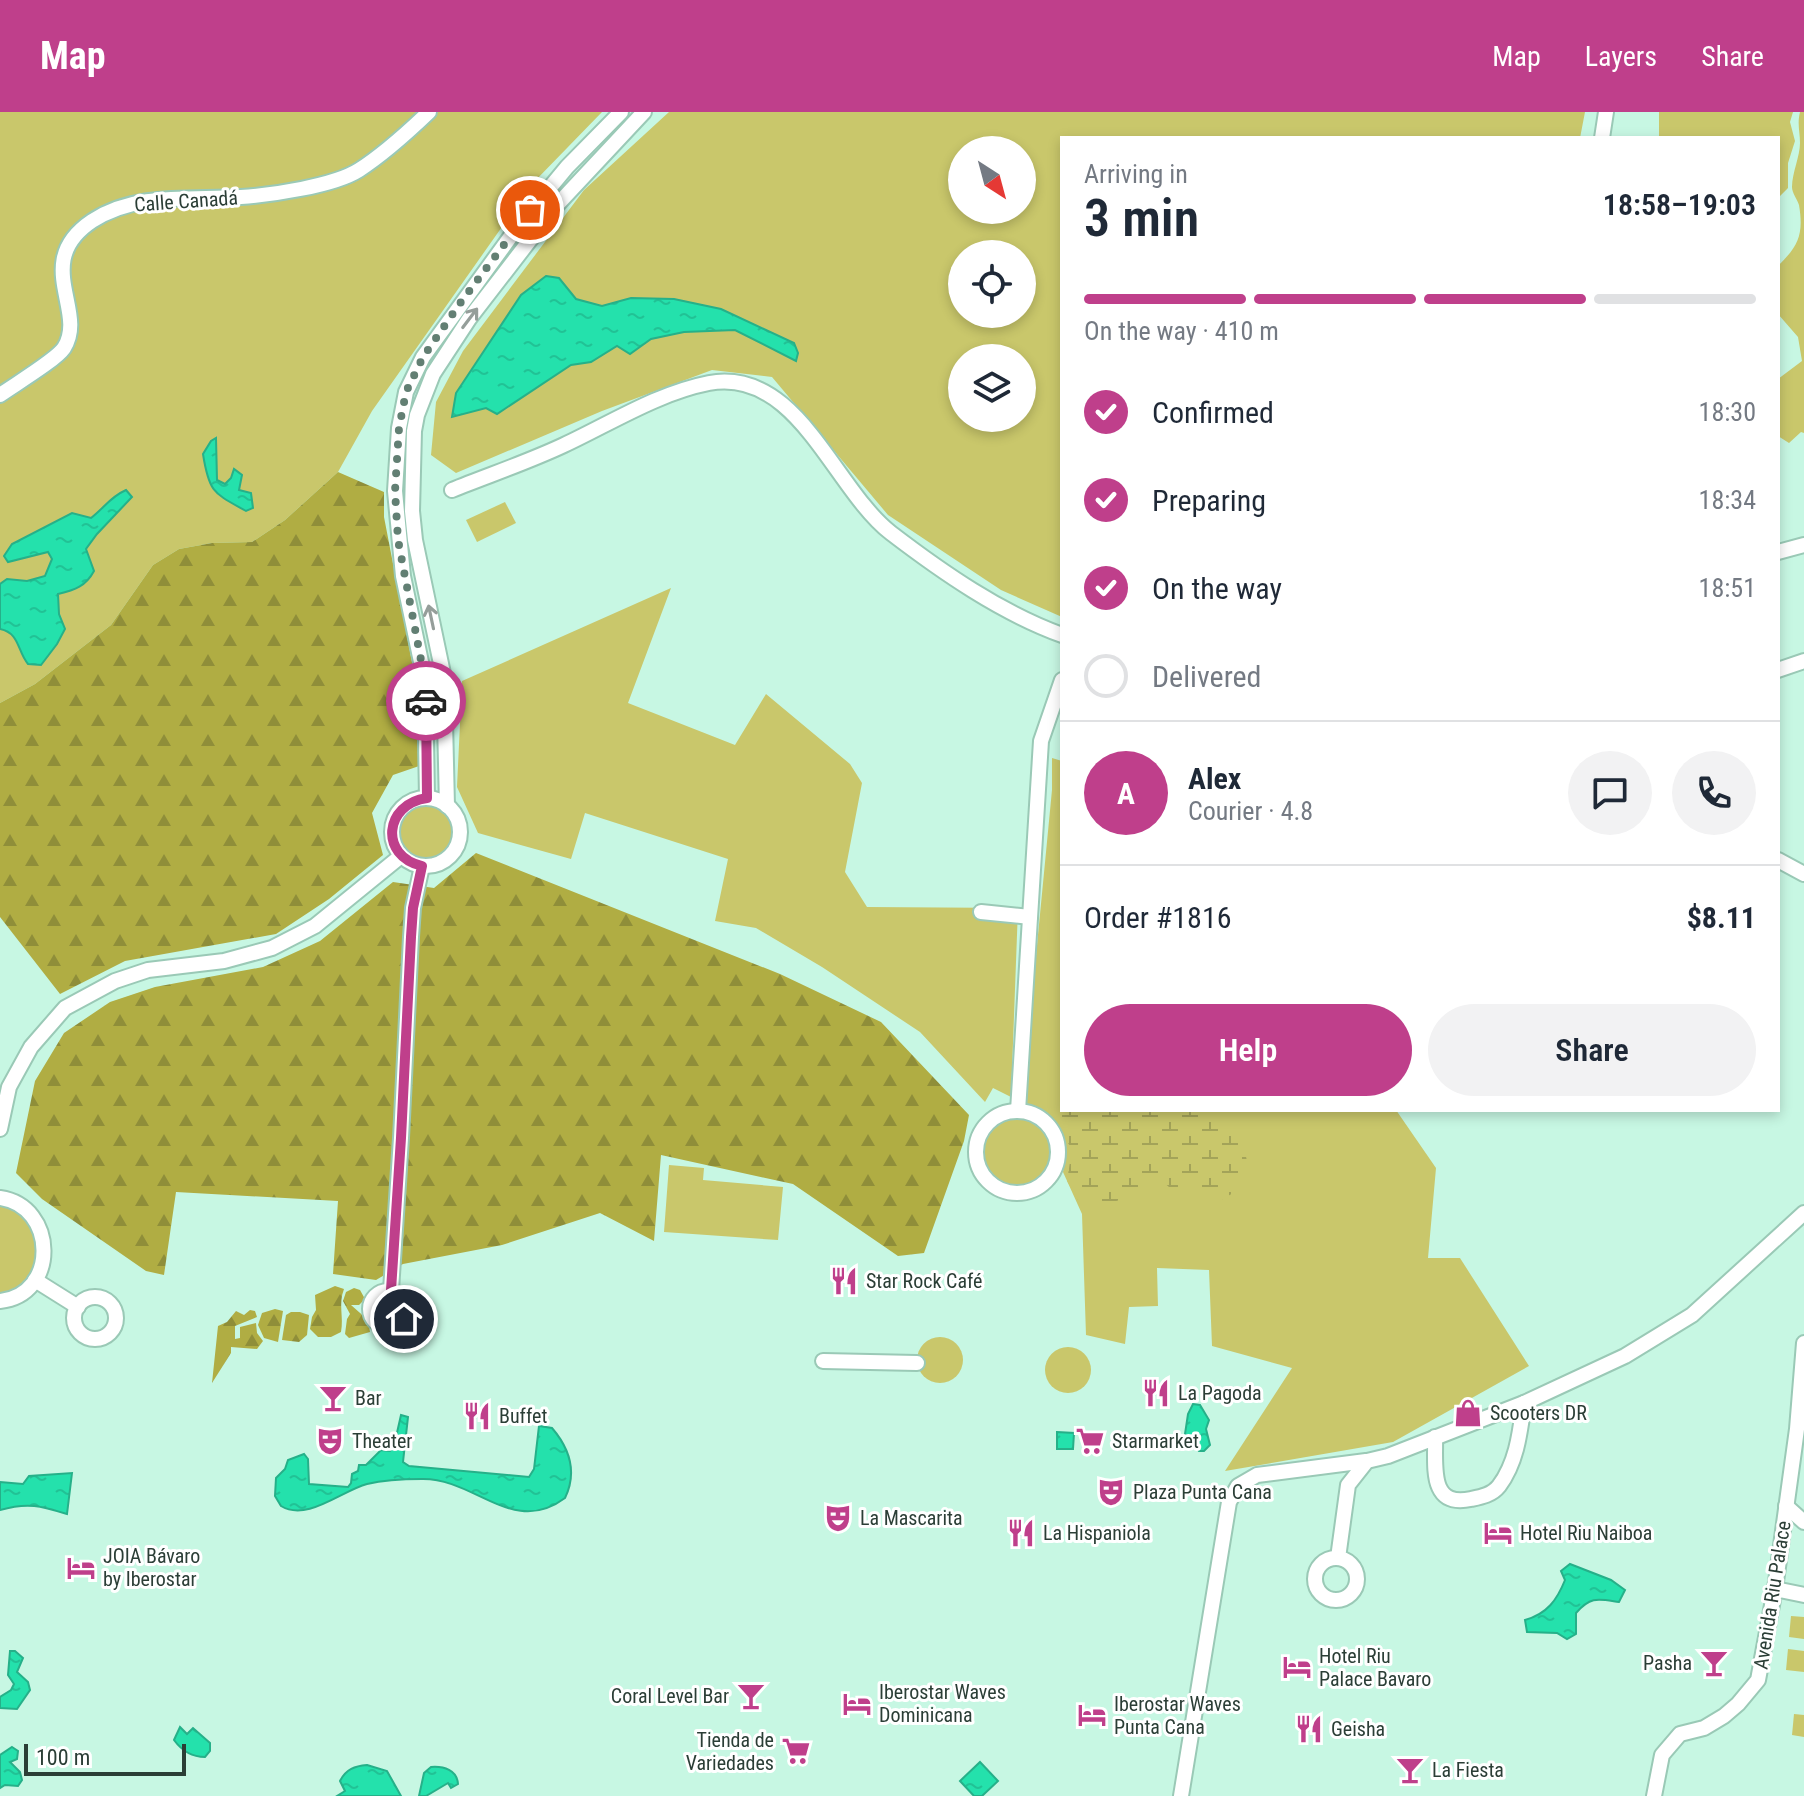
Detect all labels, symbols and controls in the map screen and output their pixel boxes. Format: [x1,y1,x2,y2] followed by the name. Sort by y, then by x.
[40,34,106,78] text: Map
[1492,40,1541,73] text: Map
[1585,40,1657,73] text: Layers
[1701,40,1764,73] text: Share
[948,136,1036,224] north arrow
[948,136,1036,432] map controls
[1084,159,1188,189] text: Arriving in
[496,176,564,244] pin
[133,185,239,217] street label: Calle Canadá
[1603,187,1756,222] text: 18:58–19:03
[508,188,552,232] icon: bag
[1084,188,1199,249] text: 3 min
[948,240,1036,328] button: locate
[462,308,479,329] one-way arrow
[1084,316,1279,346] text: On the way · 410 m
[948,344,1036,432] button: layers
[1084,390,1128,434] icon: check
[1152,395,1274,430] text: Confirmed
[1699,397,1756,427] text: 18:30
[1084,478,1128,522] icon: check
[1152,483,1266,518] text: Preparing
[1699,485,1756,515] text: 18:34
[1084,566,1128,610] icon: check
[1152,571,1282,606] text: On the way
[1699,573,1756,603] text: 18:51
[423,605,438,630] one-way arrow
[1152,659,1261,694] text: Delivered
[386,661,466,741] courier
[404,679,448,723] icon: car
[1568,751,1652,835] button: chat
[1672,751,1756,835] button: phone
[1188,761,1241,796] text: Alex
[1117,776,1135,811] text: A
[1188,796,1313,826] text: Courier · 4.8
[1084,900,1232,935] text: Order #1816
[1687,900,1756,935] text: $8.11
[1084,1004,1412,1096] button: Help
[1428,1004,1756,1096] button: Share
[829,1266,859,1296] restaurant icon: Star Rock Café
[866,1269,982,1293] place label: Star Rock Café
[370,1285,438,1353] pin
[382,1297,426,1341] icon: home
[1141,1378,1171,1408] restaurant icon: La Pagoda
[1178,1381,1262,1405] place label: La Pagoda
[318,1383,348,1413] bar icon: Bar
[355,1386,382,1410] place label: Bar
[1453,1398,1483,1428] shop icon: Scooters DR
[462,1401,492,1431] restaurant icon: Buffet
[1490,1401,1587,1425] place label: Scooters DR
[499,1404,547,1428] place label: Buffet
[315,1426,345,1456] theatre icon: Theater
[1075,1426,1105,1456] supermarket icon: Starmarket
[352,1429,412,1453] place label: Theater
[1112,1429,1199,1453] place label: Starmarket
[1096,1477,1126,1507] theatre icon: Plaza Punta Cana
[1133,1480,1272,1504] place label: Plaza Punta Cana
[823,1503,853,1533] theatre icon: La Mascarita
[860,1506,963,1530] place label: La Mascarita
[1006,1518,1036,1548] restaurant icon: La Hispaniola
[1483,1518,1513,1548] hotel icon: Hotel Riu Naiboa
[1748,1519,1796,1671] street label: Avenida Riu Palace
[1043,1521,1151,1545] place label: La Hispaniola
[1520,1521,1652,1545] place label: Hotel Riu Naiboa
[103,1544,200,1591] place label: JOIA Bávaro by Iberostar
[66,1553,96,1583] hotel icon: JOIA Bávaro by Iberostar
[1319,1644,1431,1691] place label: Hotel Riu Palace Bavaro
[1699,1648,1729,1678] bar icon: Pasha
[1643,1651,1692,1675] place label: Pasha
[1282,1652,1312,1682] hotel icon: Hotel Riu Palace Bavaro
[879,1680,1006,1727] place label: Iberostar Waves Dominicana
[736,1681,766,1711] bar icon: Coral Level Bar
[611,1684,729,1708] place label: Coral Level Bar
[842,1689,872,1719] hotel icon: Iberostar Waves Dominicana
[1114,1692,1241,1739] place label: Iberostar Waves Punta Cana
[1077,1700,1107,1730] hotel icon: Iberostar Waves Punta Cana
[1294,1714,1324,1744] restaurant icon: Geisha
[1331,1717,1385,1741] place label: Geisha
[686,1728,774,1775] place label: Tienda de Variedades
[781,1736,811,1766] supermarket icon: Tienda de Variedades
[24,1740,186,1776] scale bar
[36,1745,90,1770] text: 100 m
[1395,1755,1425,1785] bar icon: La Fiesta
[1432,1758,1504,1782] place label: La Fiesta

